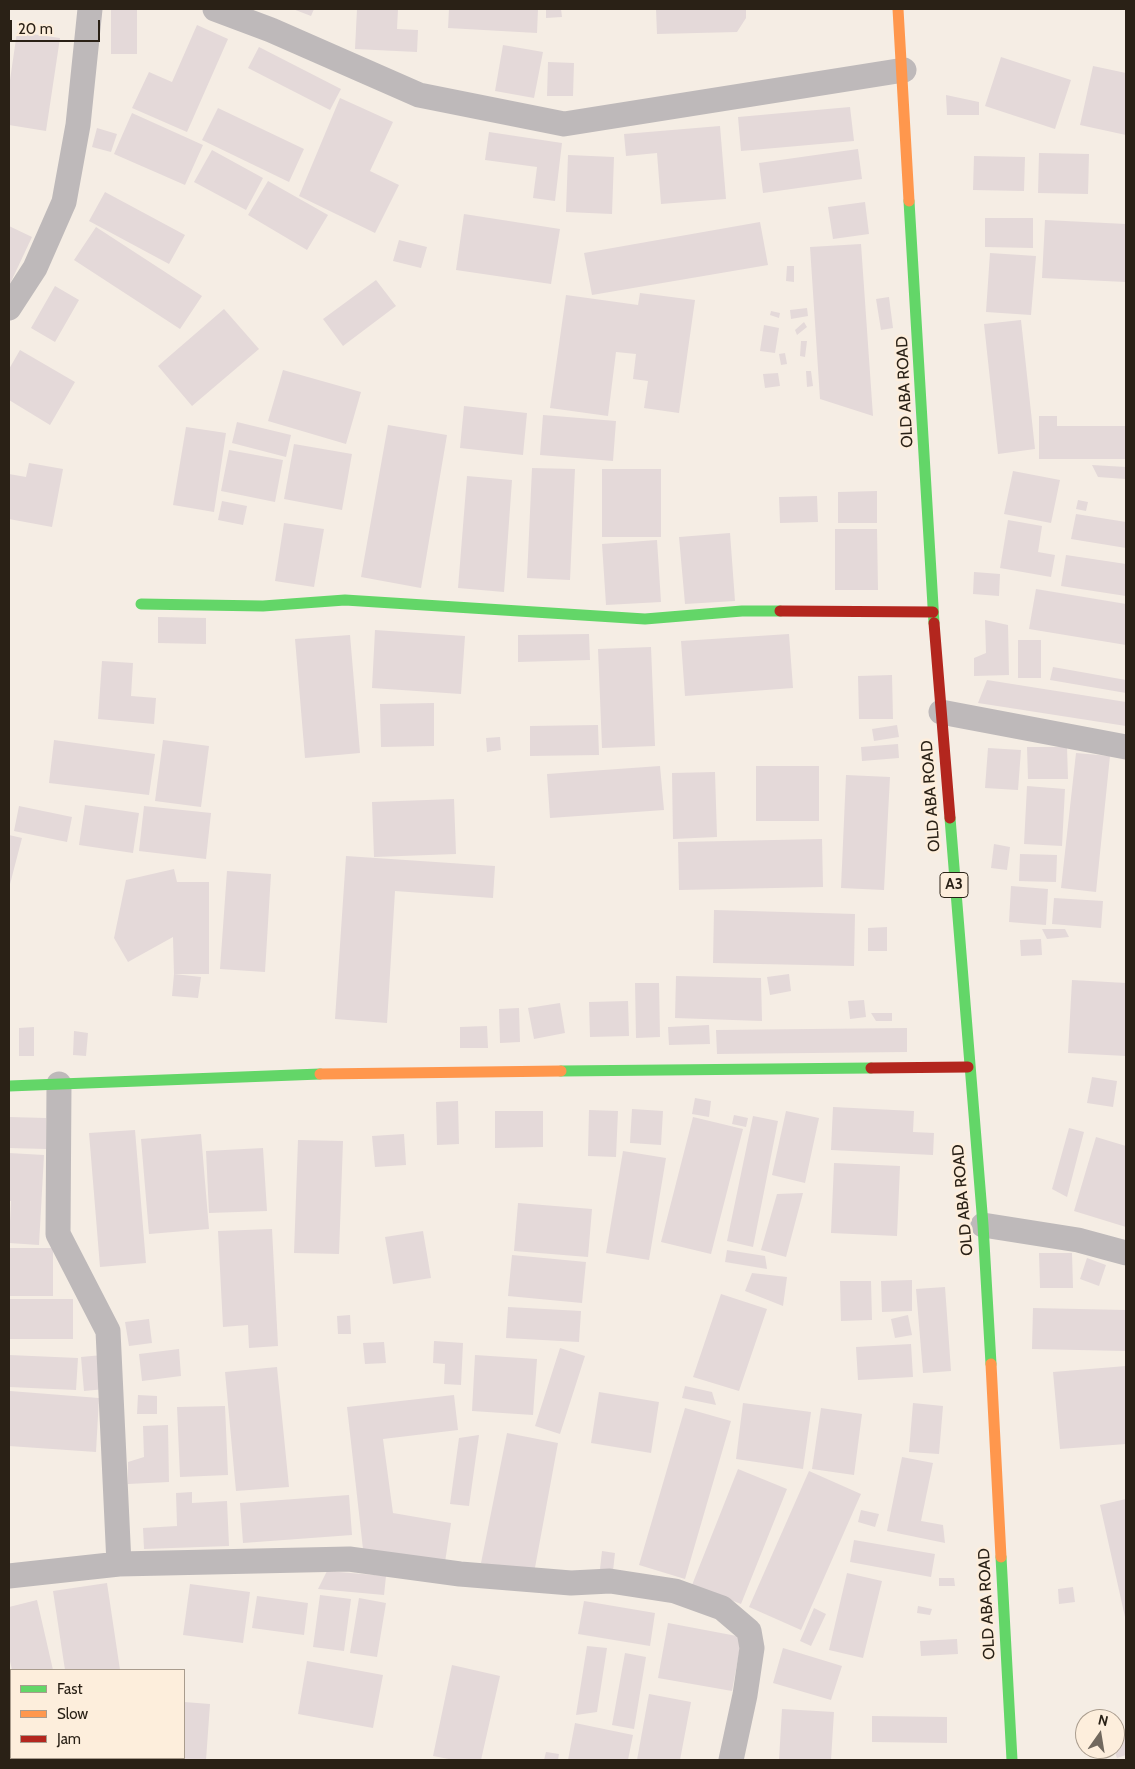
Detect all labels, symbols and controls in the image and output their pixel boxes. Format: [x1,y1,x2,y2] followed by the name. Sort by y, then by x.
[12,10,102,42] scale bar
[18,20,53,38] text: 20 m
[892,336,918,448] street label: OLD ABA ROAD
[918,740,944,852] street label: OLD ABA ROAD
[940,872,968,898] road number: A3
[949,1144,977,1256] street label: OLD ABA ROAD
[974,1548,1000,1660] street label: OLD ABA ROAD
[10,1669,185,1759] legend
[57,1680,82,1698] text: Fast
[57,1705,88,1723] text: Slow
[1075,1709,1125,1759] north arrow
[1096,1710,1110,1730] text: N
[57,1730,81,1748] text: Jam

